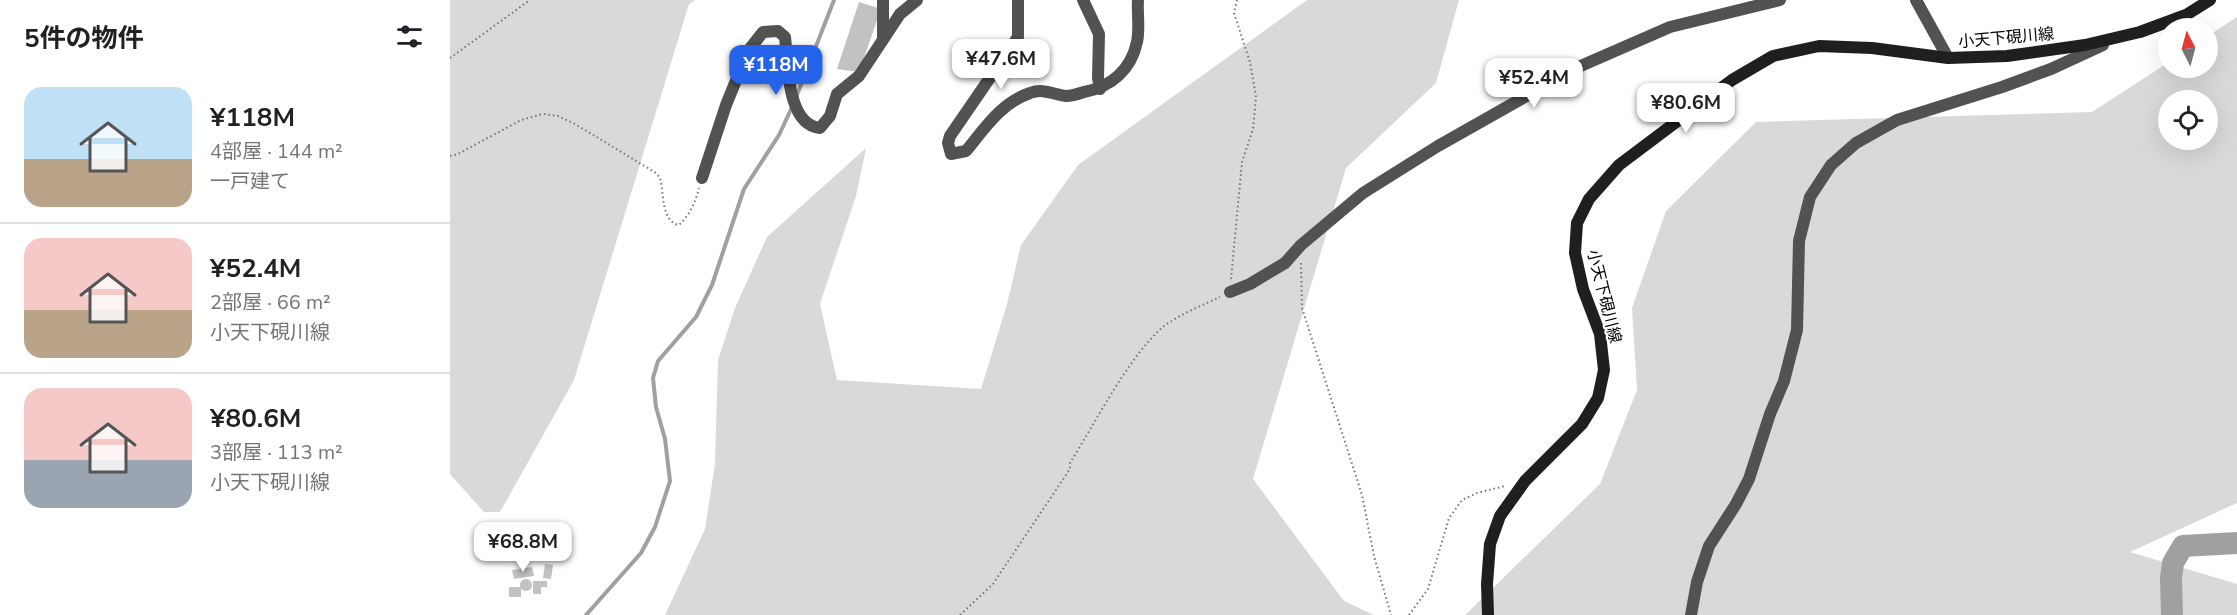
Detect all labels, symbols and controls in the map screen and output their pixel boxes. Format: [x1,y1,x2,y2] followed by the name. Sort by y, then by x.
[2158,18,2218,78] north arrow
[2158,18,2218,150] map controls
[393,20,426,53] icon: filters
[24,21,144,56] text: 5件の物件
[1957,23,2055,53] street label: 小天下硯川線
[952,39,1050,90] pin: ¥47.6M
[734,45,818,96] pin: ¥118M
[966,45,1036,72] text: ¥47.6M
[743,51,809,78] text: ¥118M
[1485,58,1583,109] pin: ¥52.4M
[1499,64,1569,91] text: ¥52.4M
[1637,83,1735,134] pin: ¥80.6M
[1651,89,1721,116] text: ¥80.6M
[2158,90,2218,150] button: locate
[210,100,295,135] text: ¥118M
[72,111,144,183] icon: home
[210,138,343,165] text: 4部屋 · 144 m²
[210,168,290,195] text: 一戸建て
[1582,247,1626,345] street label: 小天下硯川線
[210,251,301,286] text: ¥52.4M
[72,262,144,334] icon: home
[210,289,331,316] text: 2部屋 · 66 m²
[210,319,330,346] text: 小天下硯川線
[210,401,301,436] text: ¥80.6M
[72,412,144,484] icon: home
[210,439,343,466] text: 3部屋 · 113 m²
[210,469,330,496] text: 小天下硯川線
[474,522,572,573] pin: ¥68.8M
[488,528,558,555] text: ¥68.8M

